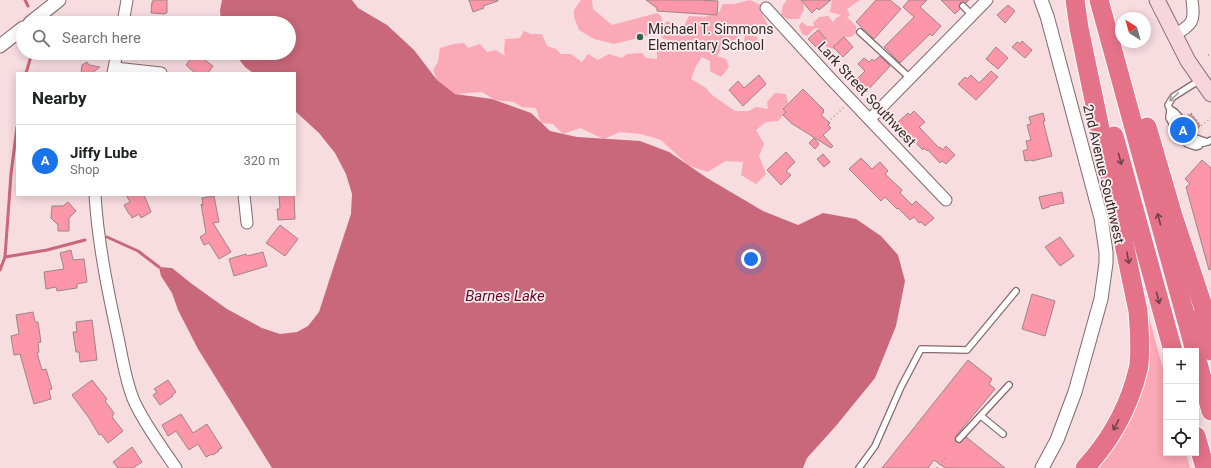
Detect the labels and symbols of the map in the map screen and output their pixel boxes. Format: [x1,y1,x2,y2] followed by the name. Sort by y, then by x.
[1115,12,1151,48] north arrow
[648,21,774,53] place label: Michael T. Simmons Elementary School
[635,32,645,42] marker: Michael T. Simmons Elementary School
[814,38,920,150] street label: Lark Street Southwest
[1169,93,1179,102] one-way arrow
[1080,103,1128,246] street label: 2nd Avenue Southwest
[1170,115,1196,145] pin: A
[1117,152,1124,165] one-way arrow
[1154,213,1162,226] one-way arrow
[741,249,761,269] your location
[1124,251,1132,264] one-way arrow
[465,287,545,305] water label: Barnes Lake
[1155,291,1162,304] one-way arrow
[1112,419,1119,431] one-way arrow

